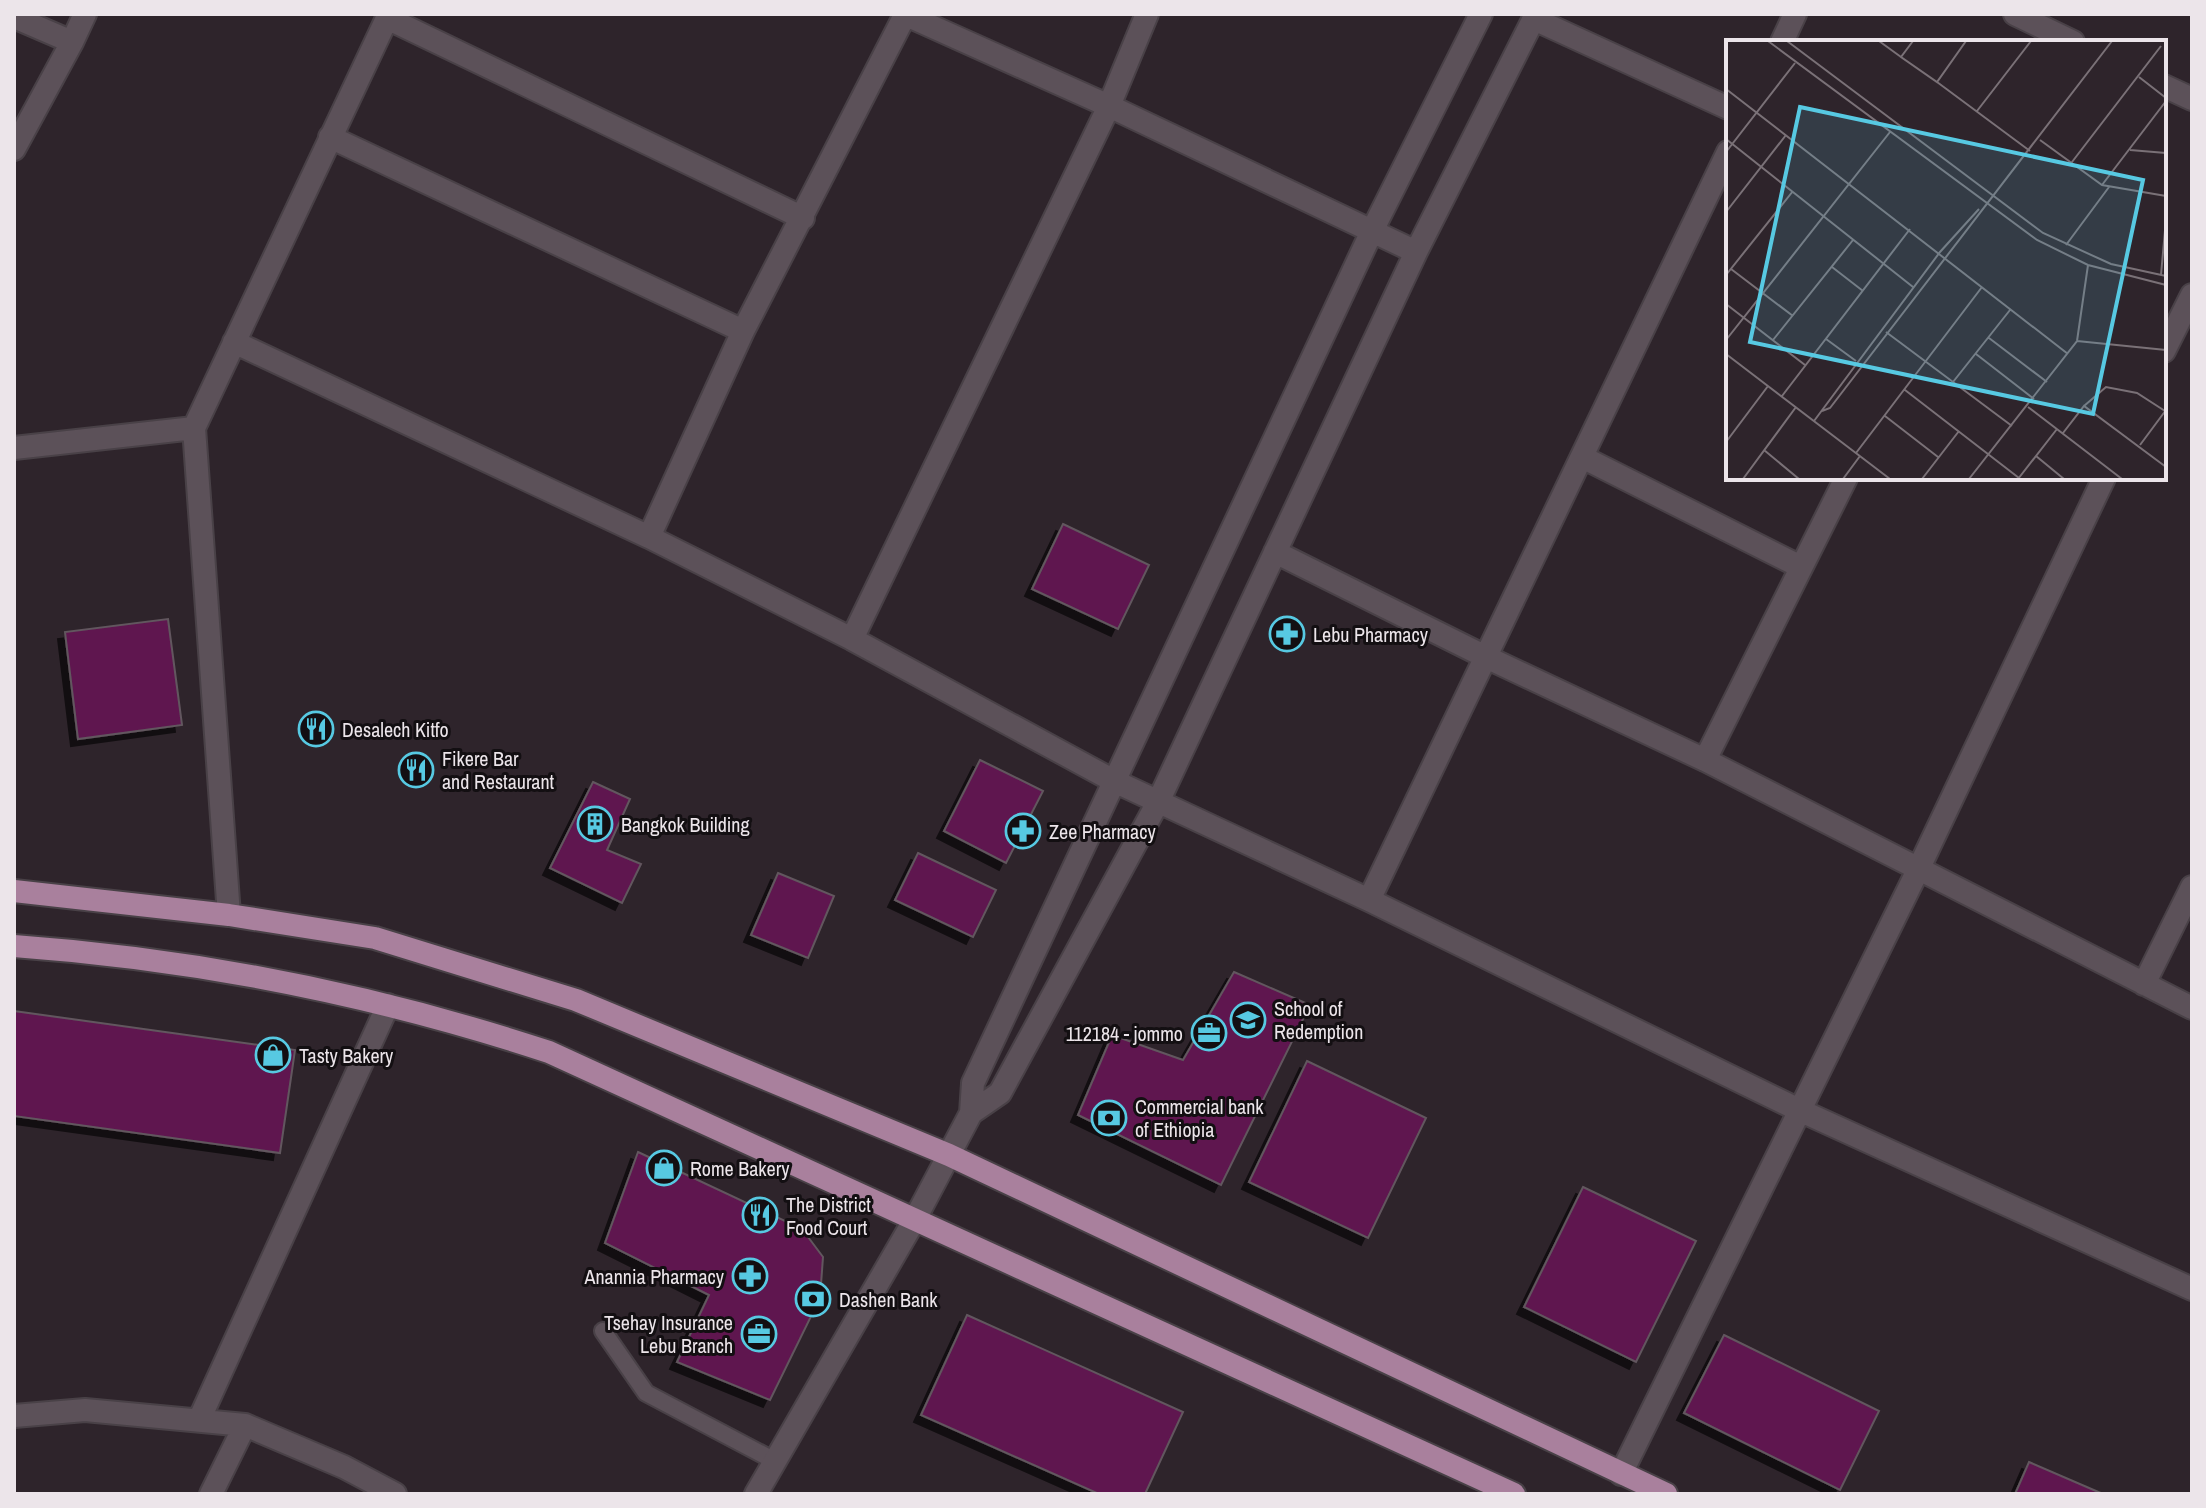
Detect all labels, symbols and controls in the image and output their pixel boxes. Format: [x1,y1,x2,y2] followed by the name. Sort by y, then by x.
[1726,40,2166,480] inset map
[1268,615,1306,653] pharmacy icon: Lebu Pharmacy
[1313,621,1429,648] place label: Lebu Pharmacy
[297,710,335,748] restaurant icon: Desalech Kitfo
[342,716,449,743] place label: Desalech Kitfo
[442,745,555,795] place label: Fikere Bar and Restaurant
[397,751,435,789] restaurant icon: Fikere Bar and Restaurant
[576,805,614,843] building icon: Bangkok Building
[621,811,750,838] place label: Bangkok Building
[1004,812,1042,850] pharmacy icon: Zee Pharmacy
[1049,818,1156,845] place label: Zee Pharmacy
[1274,995,1363,1045] place label: School of Redemption
[1229,1001,1267,1039] school or university icon: School of Redemption
[1190,1014,1228,1052] office icon: 112184 - jommo
[1066,1020,1183,1047] place label: 112184 - jommo
[254,1036,292,1074] shop icon: Tasty Bakery
[299,1042,394,1069] place label: Tasty Bakery
[1135,1093,1264,1143] place label: Commercial bank of Ethiopia
[1090,1099,1128,1137] bank icon: Commercial bank of Ethiopia
[645,1149,683,1187] shop icon: Rome Bakery
[690,1155,790,1182] place label: Rome Bakery
[786,1191,871,1241] place label: The District Food Court
[741,1196,779,1234] restaurant icon: The District Food Court
[731,1257,769,1295] pharmacy icon: Anannia Pharmacy
[584,1263,725,1290] place label: Anannia Pharmacy
[794,1280,832,1318] bank icon: Dashen Bank
[839,1286,938,1313] place label: Dashen Bank
[604,1309,733,1359] place label: Tsehay Insurance Lebu Branch
[740,1315,778,1353] office icon: Tsehay Insurance Lebu Branch

